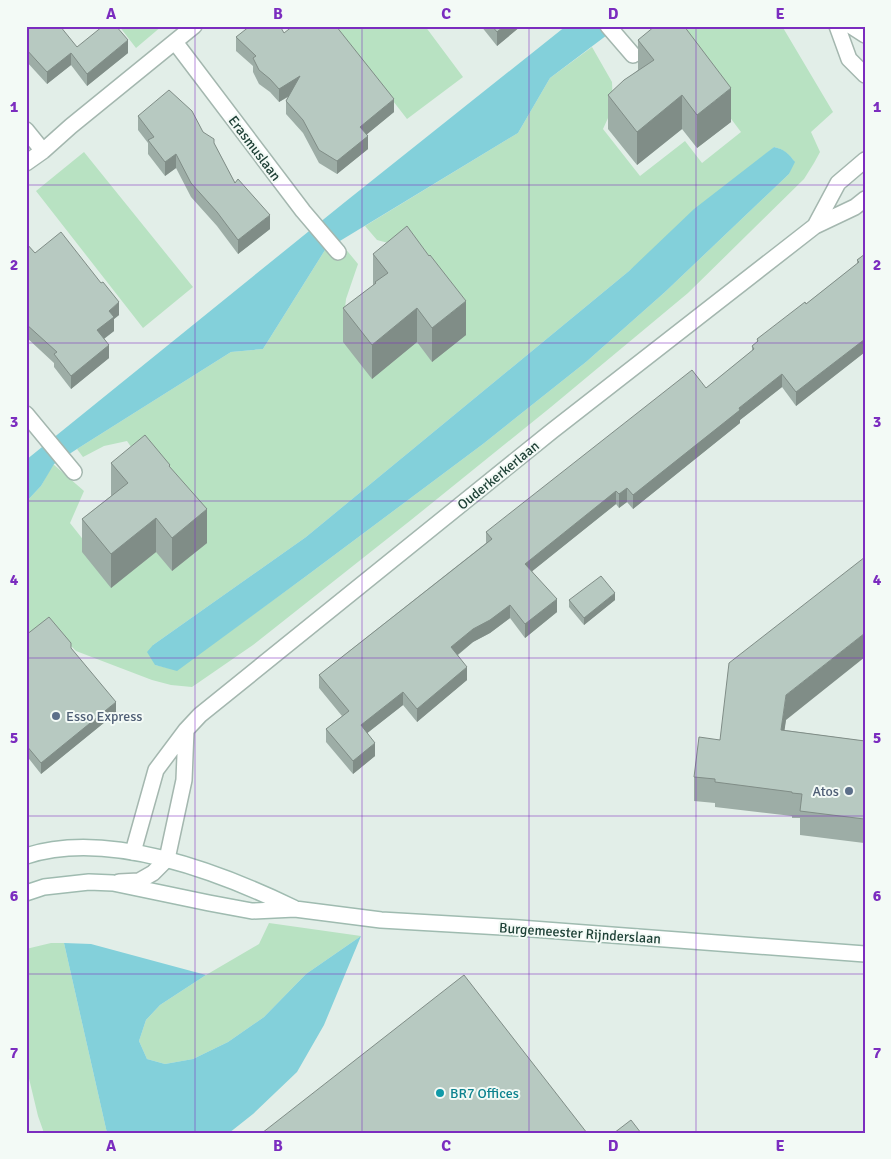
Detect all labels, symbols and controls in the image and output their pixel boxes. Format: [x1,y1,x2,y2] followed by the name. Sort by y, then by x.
[106,4,117,24] text: A
[273,4,283,24] text: B
[441,4,451,24] text: C
[608,4,619,24] text: D
[775,4,785,24] text: E
[10,97,19,117] text: 1
[873,97,882,117] text: 1
[225,112,285,184] street label: Erasmuslaan
[10,255,18,275] text: 2
[873,255,881,275] text: 2
[10,412,18,432] text: 3
[873,412,881,432] text: 3
[454,437,543,514] street label: Ouderkerkerlaan
[10,570,19,590] text: 4
[873,570,882,590] text: 4
[66,708,142,725] place label: Esso Express
[50,710,62,722] marker: Esso Express
[10,728,18,748] text: 5
[873,728,881,748] text: 5
[813,783,839,800] place label: Atos
[843,785,855,797] marker: Atos
[10,886,19,906] text: 6
[873,886,882,906] text: 6
[498,919,661,948] street label: Burgemeester Rijnderslaan
[10,1043,19,1063] text: 7
[873,1043,882,1063] text: 7
[450,1085,519,1102] place label: BR7 Offices
[434,1087,446,1099] marker: BR7 Offices
[106,1136,117,1156] text: A
[273,1136,283,1156] text: B
[441,1136,451,1156] text: C
[608,1136,619,1156] text: D
[775,1136,785,1156] text: E

